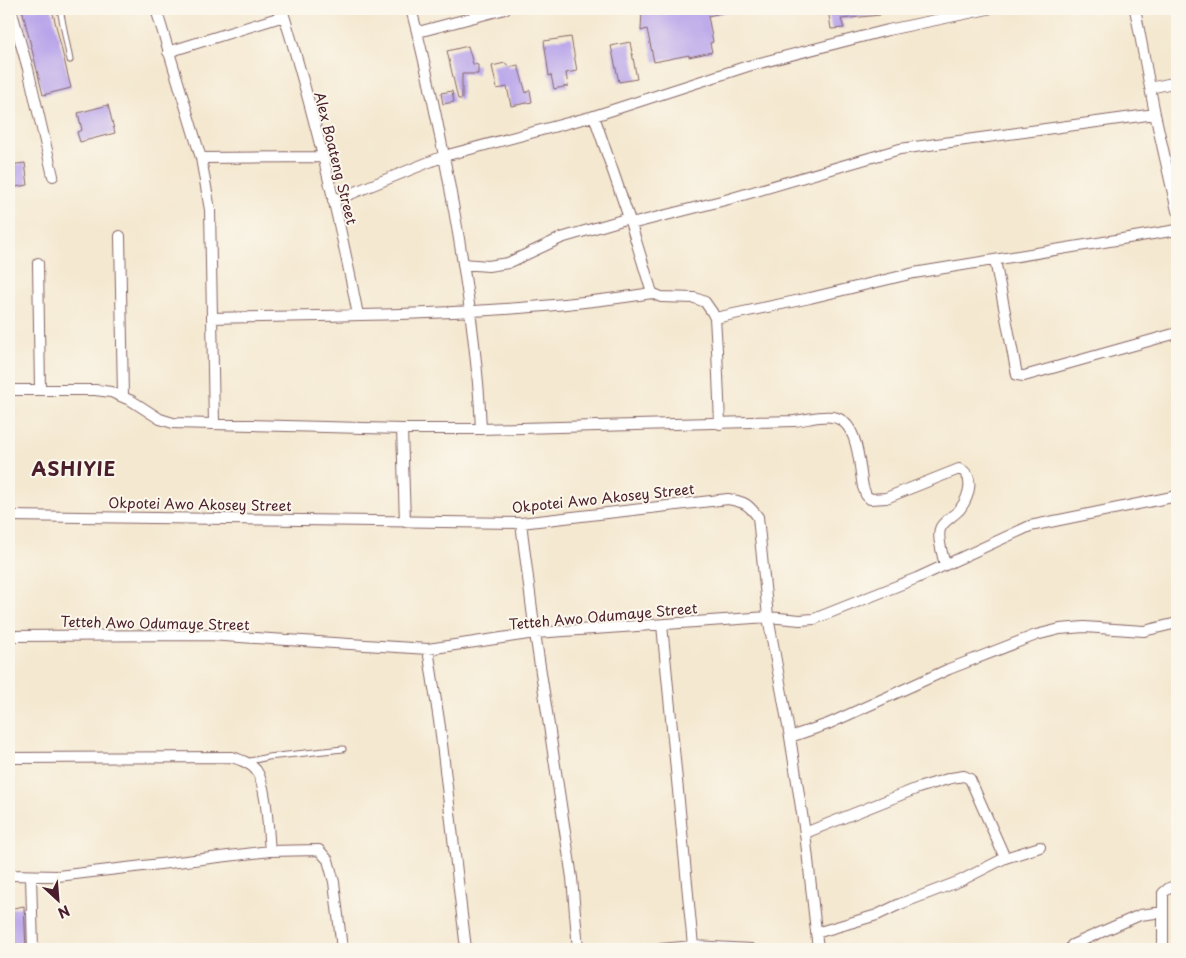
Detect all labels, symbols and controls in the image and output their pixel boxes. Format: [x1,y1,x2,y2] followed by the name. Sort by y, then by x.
[309,89,363,227] street label: Alex Boateng Street
[32,454,116,482] district label: ASHIYIE
[511,478,695,518] street label: Okpotei Awo Akosey Street
[108,492,292,516] street label: Okpotei Awo Akosey Street
[508,597,699,635] street label: Tetteh Awo Odumaye Street
[60,611,250,635] street label: Tetteh Awo Odumaye Street
[32,876,82,926] north arrow
[54,900,74,924] text: N

